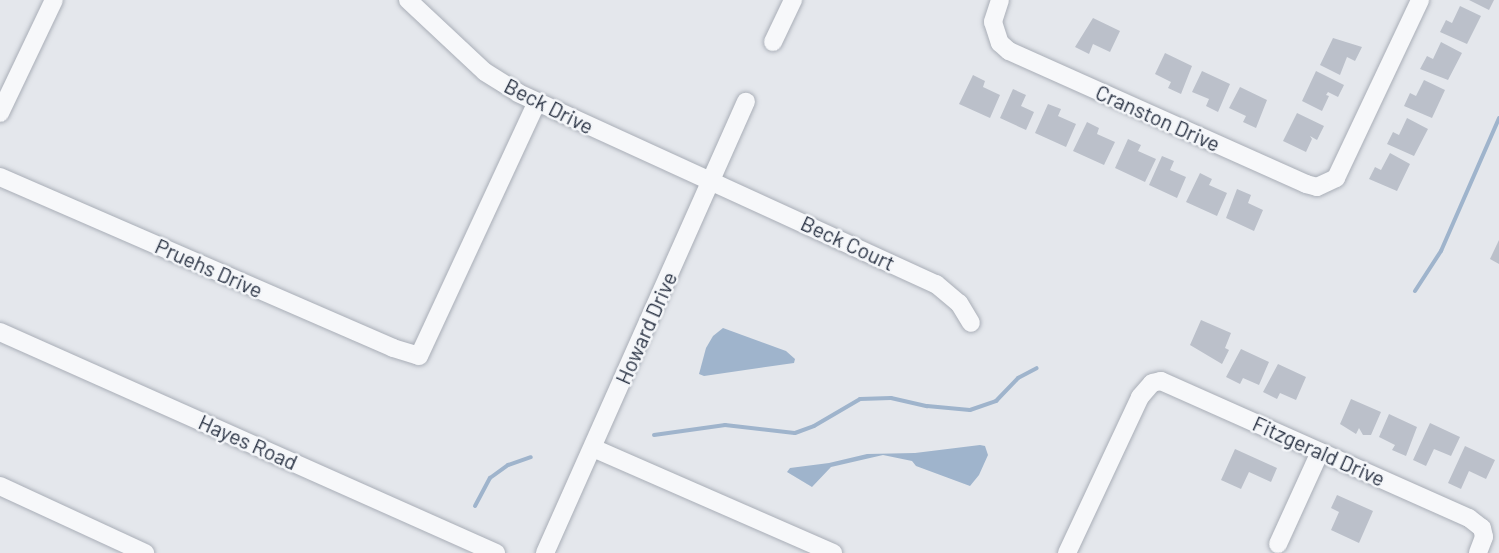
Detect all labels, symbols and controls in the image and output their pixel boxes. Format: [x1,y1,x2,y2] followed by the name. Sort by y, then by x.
[500,73,598,139] street label: Beck Drive
[1092,79,1224,157] street label: Cranston Drive
[797,210,899,276] street label: Beck Court
[151,233,267,303] street label: Pruehs Drive
[610,268,682,388] street label: Howard Drive
[195,409,301,475] street label: Hayes Road
[1249,411,1389,491] street label: Fitzgerald Drive

